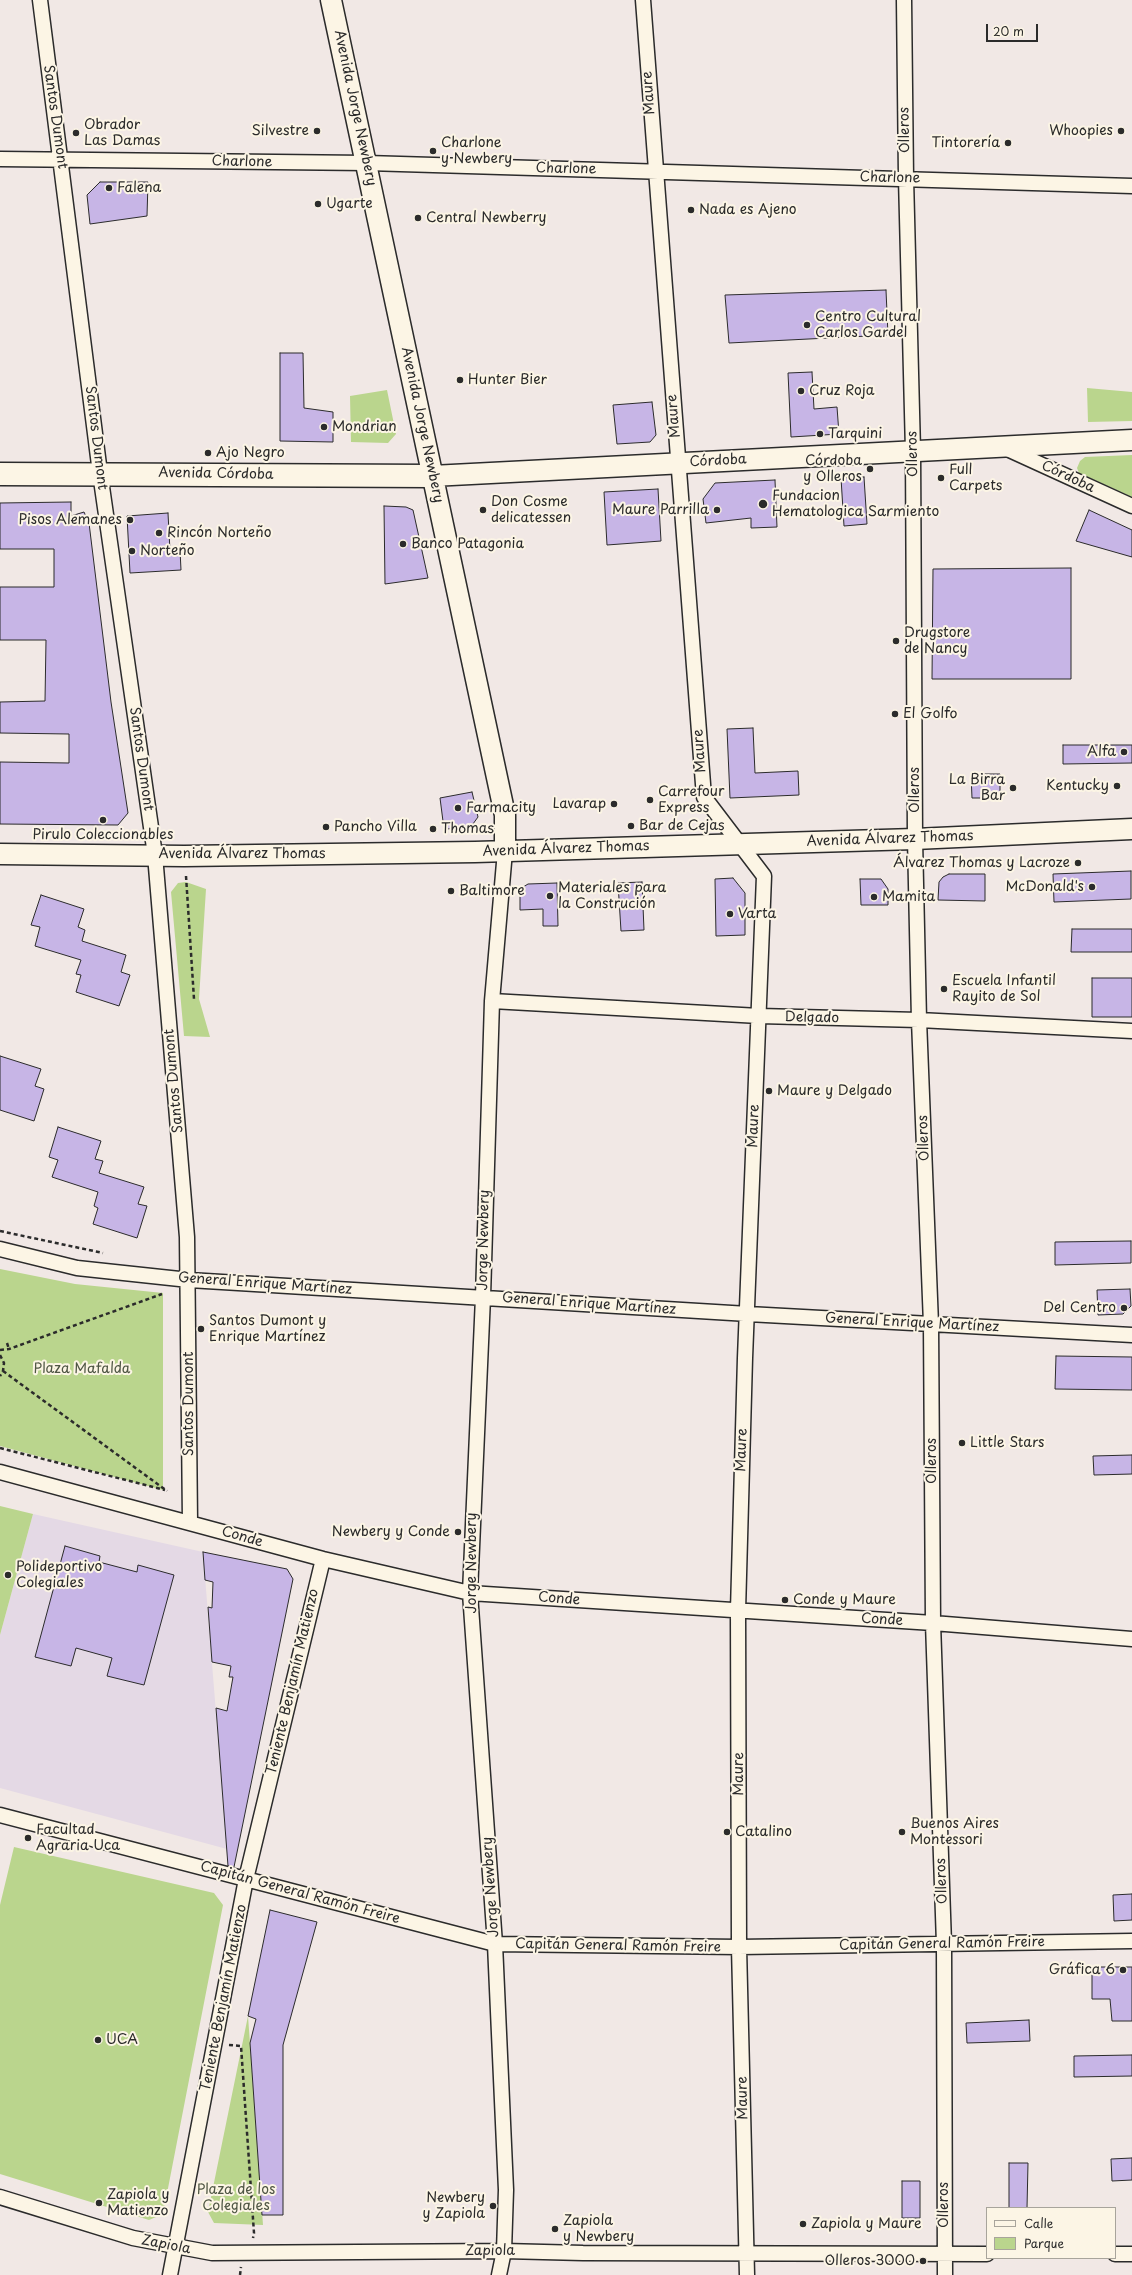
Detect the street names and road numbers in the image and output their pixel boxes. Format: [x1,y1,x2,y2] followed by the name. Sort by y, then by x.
[330,29,380,187] street label: Avenida Jorge Newbery
[39,64,71,170] street label: Santos Dumont
[639,71,659,115] street label: Maure
[896,107,914,153] street label: Olleros
[211,153,273,171] street label: Charlone
[535,160,597,178] street label: Charlone
[859,169,921,187] street label: Charlone
[397,346,447,504] street label: Avenida Jorge Newbery
[81,385,111,491] street label: Santos Dumont
[664,394,684,438] street label: Maure
[904,431,922,477] street label: Olleros
[689,451,747,471] street label: Córdoba
[1039,457,1097,497] street label: Córdoba
[158,465,274,483] street label: Avenida Córdoba
[125,706,157,812] street label: Santos Dumont
[690,729,710,773] street label: Maure
[907,767,923,813] street label: Olleros
[806,828,974,850] street label: Avenida Álvarez Thomas
[482,838,650,860] street label: Avenida Álvarez Thomas
[159,846,325,862] street label: Avenida Álvarez Thomas
[785,1009,839,1027] street label: Delgado
[161,1028,187,1134] street label: Santos Dumont
[745,1104,763,1148] street label: Maure
[915,1115,933,1161] street label: Olleros
[475,1189,493,1291] street label: Jorge Newbery
[177,1270,353,1298] street label: General Enrique Martínez
[501,1290,677,1318] street label: General Enrique Martínez
[824,1310,1000,1336] street label: General Enrique Martínez
[181,1352,197,1456] street label: Santos Dumont
[733,1428,751,1472] street label: Maure
[924,1438,940,1484] street label: Olleros
[464,1513,480,1613] street label: Jorge Newbery
[219,1523,265,1551] street label: Conde
[263,1587,323,1777] street label: Teniente Benjamín Matienzo
[537,1589,581,1609] street label: Conde
[860,1611,904,1629] street label: Conde
[731,1752,747,1796] street label: Maure
[479,1836,503,1938] street label: Jorge Newbery
[198,1858,402,1928] street label: Capitán General Ramón Freire
[933,1858,951,1904] street label: Olleros
[198,1903,250,2093] street label: Teniente Benjamín Matienzo
[839,1934,1045,1954] street label: Capitán General Ramón Freire
[515,1936,721,1956] street label: Capitán General Ramón Freire
[734,2076,752,2120] street label: Maure
[936,2182,952,2228] street label: Olleros
[140,2232,192,2258] street label: Zapiola
[465,2243,515,2259] street label: Zapiola

